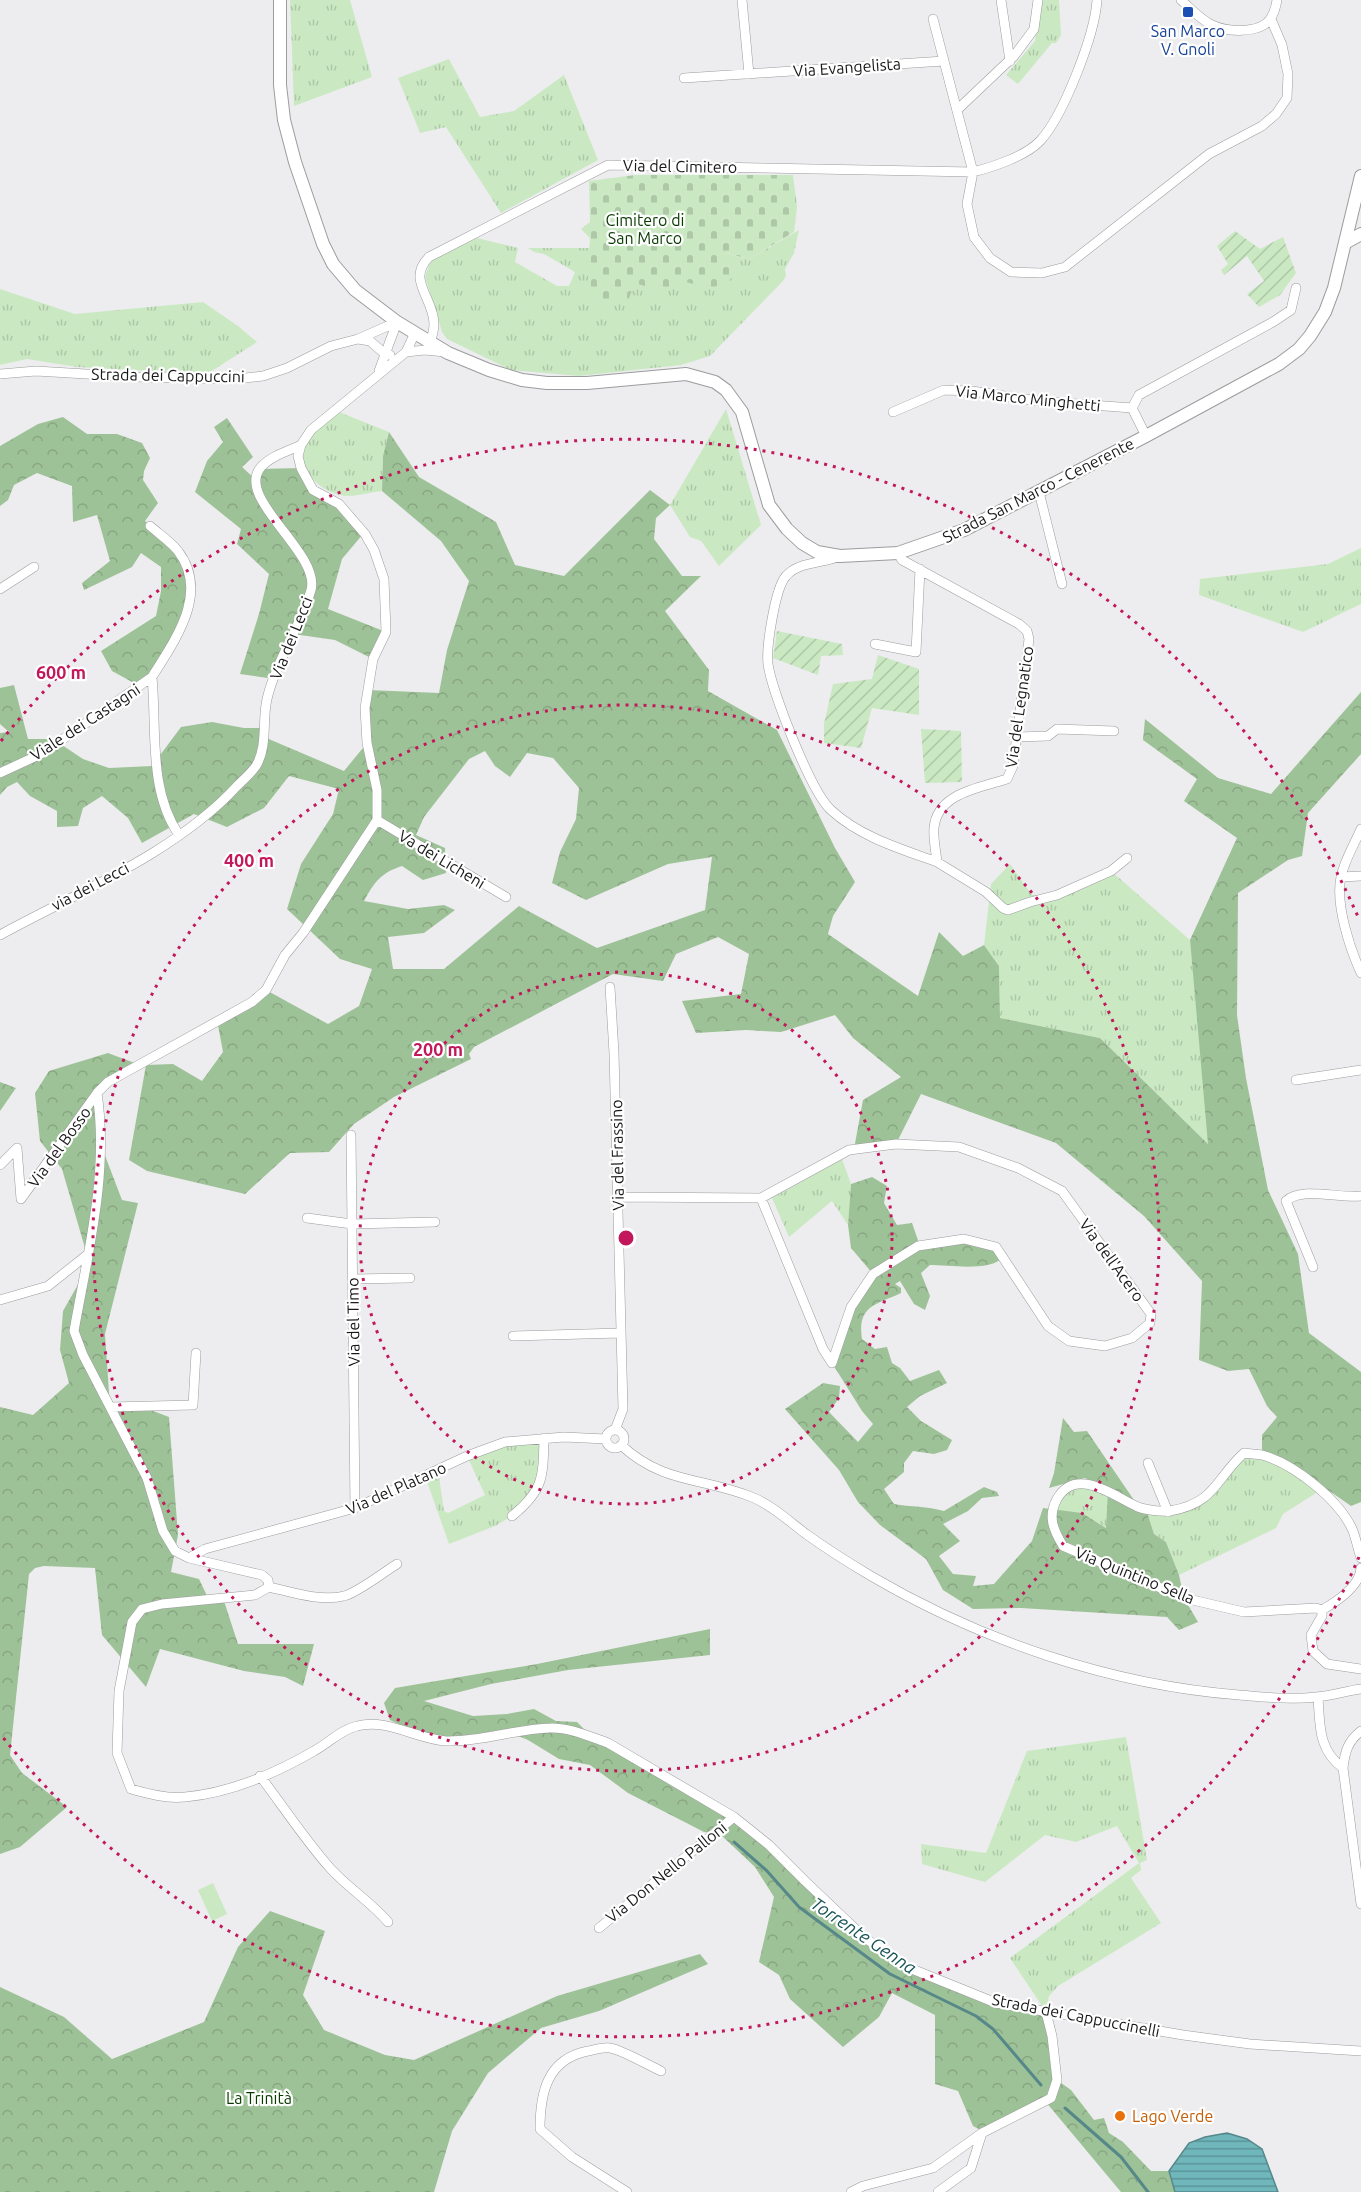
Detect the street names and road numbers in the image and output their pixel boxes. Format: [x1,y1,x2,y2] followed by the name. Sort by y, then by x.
[793,54,901,80] street label: Via Evangelista
[623,156,737,176] street label: Via del Cimitero
[91,365,245,385] street label: Strada dei Cappuccini
[955,381,1101,415] street label: Via Marco Minghetti
[939,434,1137,546] street label: Strada San Marco - Cenerente
[266,594,316,682] street label: Via dei Lecci
[1002,645,1036,769] street label: Via del Legnatico
[27,680,143,764] street label: Viale dei Castagni
[395,826,489,892] street label: Va dei Licheni
[48,858,132,914] street label: via dei Lecci
[607,1099,627,1211] street label: Via del Frassino
[24,1103,94,1191] street label: Via del Bosso
[1076,1215,1148,1305] street label: Via dell'Acero
[343,1277,363,1367] street label: Via del Timo
[343,1458,449,1518] street label: Via del Platano
[1073,1543,1197,1607] street label: Via Quintino Sella
[602,1818,730,1926] street label: Via Don Nello Palloni
[990,1990,1162,2040] street label: Strada dei Cappuccinelli

